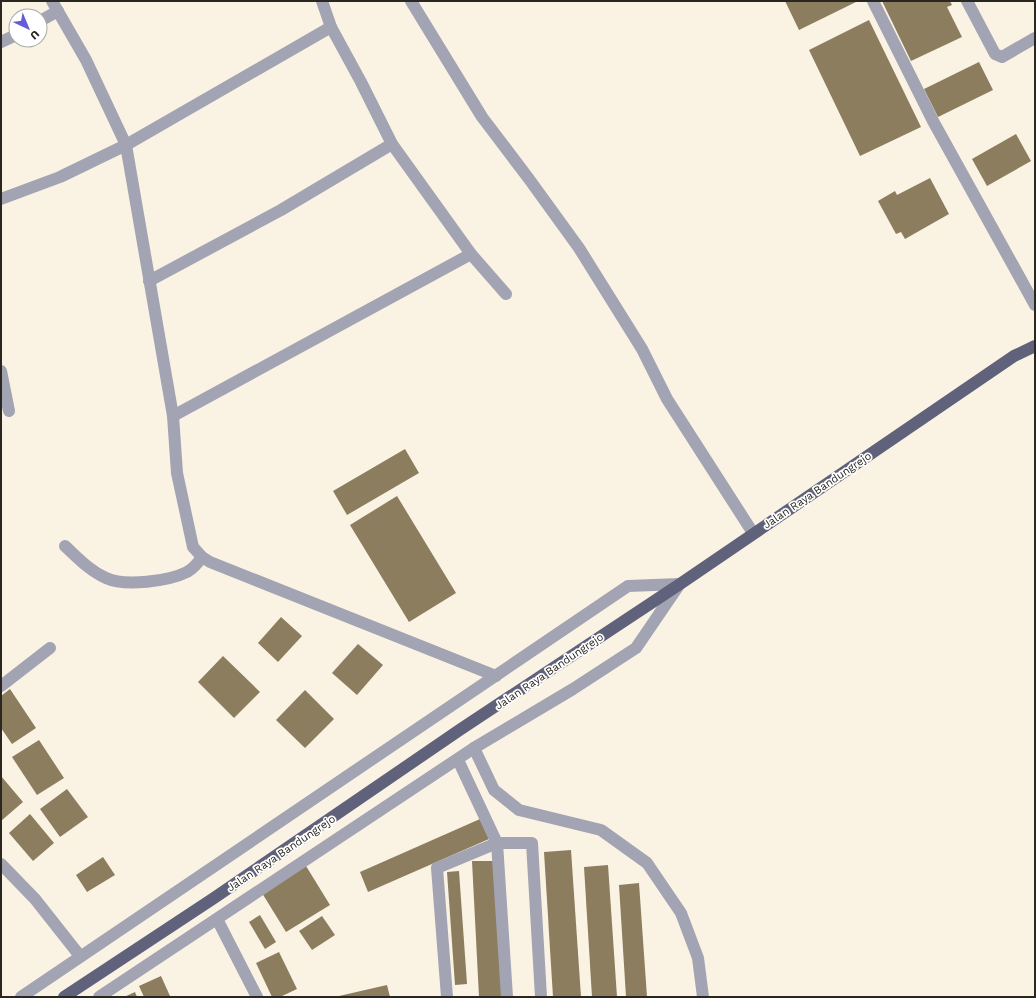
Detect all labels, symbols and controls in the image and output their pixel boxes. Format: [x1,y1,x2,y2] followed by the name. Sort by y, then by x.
[8,8,48,48] north arrow
[27,27,42,42] text: U
[761,449,874,531] street label: Jalan Raya Bandungrejo
[493,630,606,712] street label: Jalan Raya Bandungrejo
[225,812,338,894] street label: Jalan Raya Bandungrejo

